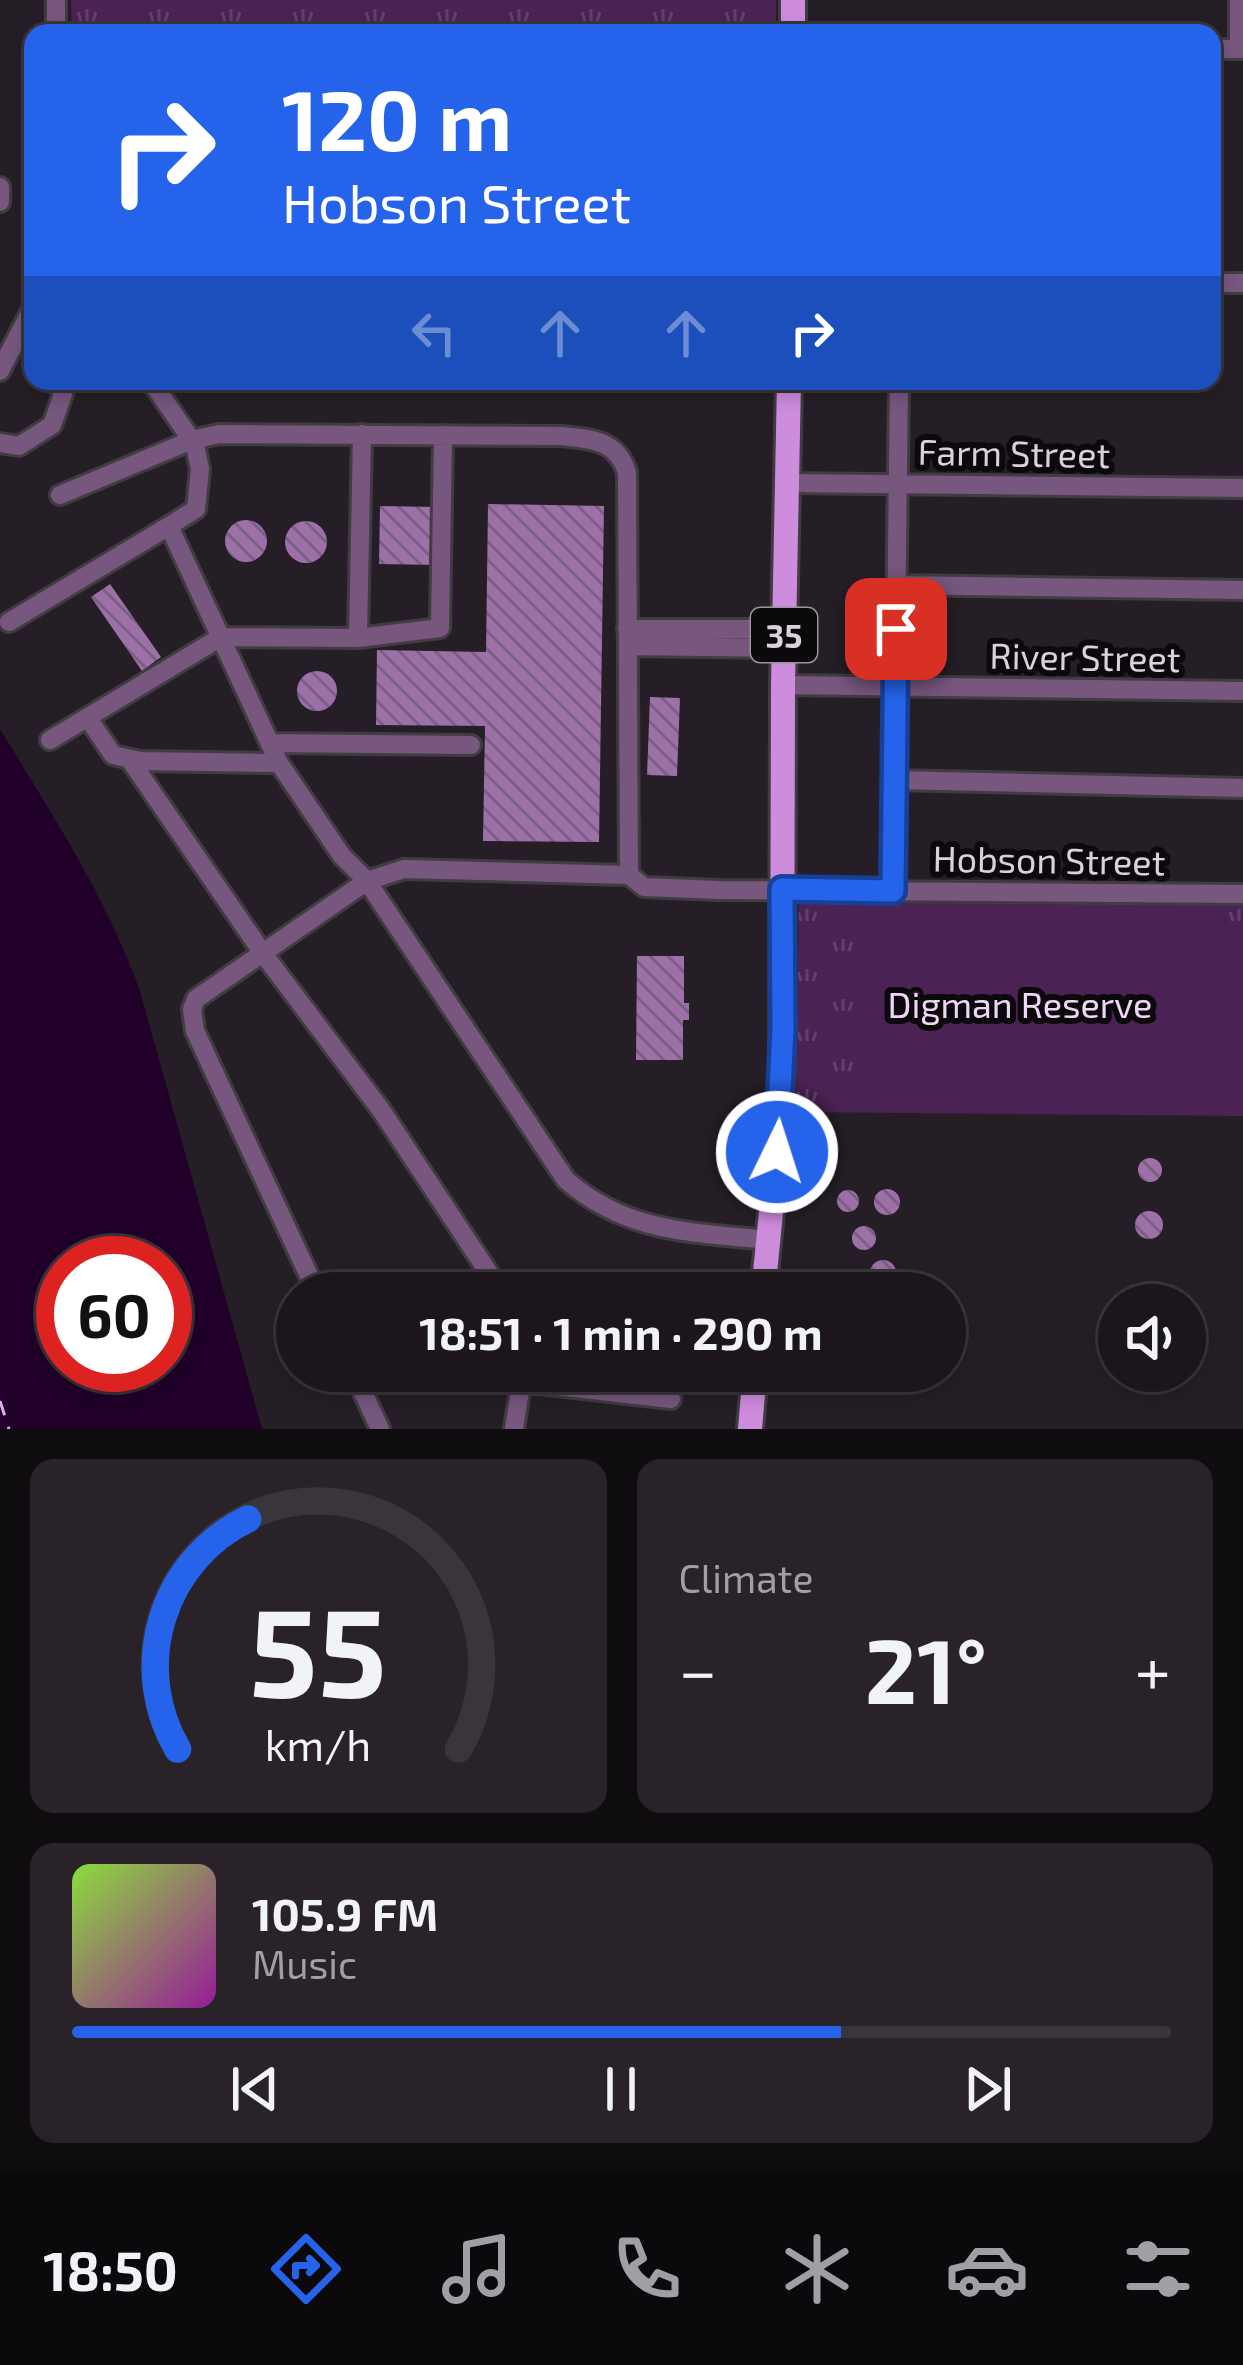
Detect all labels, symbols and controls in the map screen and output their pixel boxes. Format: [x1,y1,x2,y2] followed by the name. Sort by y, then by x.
[282,67,512,168] text: 120 m
[84,72,240,228] icon: right
[282,169,631,234] text: Hobson Street
[401,300,467,366] icon: left
[527,300,593,366] icon: ahead
[653,300,719,366] icon: ahead
[779,300,845,366] icon: right
[917,429,1111,475] street label: Farm Street
[845,578,947,680] pin
[863,596,929,662] icon: arrive
[751,608,817,662] road number: 35
[989,633,1181,679] street label: River Street
[932,835,1166,883] street label: Hobson Street
[888,982,1152,1025] park label: Digman Reserve
[714,1089,840,1215] position arrow
[36,1236,192,1392] speed limit sign: 60
[1098,1284,1206,1392] map controls
[1098,1284,1206,1392] button: sound
[419,1305,823,1359] text: 18:51 · 1 min · 290 m
[679,1554,813,1601] text: Climate
[249,1573,387,1723] text: 55
[865,1614,987,1722] text: 21°
[679,1629,717,1708] text: −
[1135,1629,1171,1708] text: +
[265,1718,371,1770] text: km/h
[252,1886,438,1940] text: 105.9 FM
[252,1940,357,1987] text: Music
[222,2056,288,2122] icon: previous
[588,2056,654,2122] icon: pause
[955,2056,1021,2122] icon: next
[264,2227,348,2311] icon: directions
[435,2227,519,2311] icon: music
[605,2227,689,2311] icon: phone
[775,2227,859,2311] icon: climate
[945,2227,1029,2311] icon: car
[1116,2227,1200,2311] icon: filters
[43,2237,178,2302] text: 18:50

